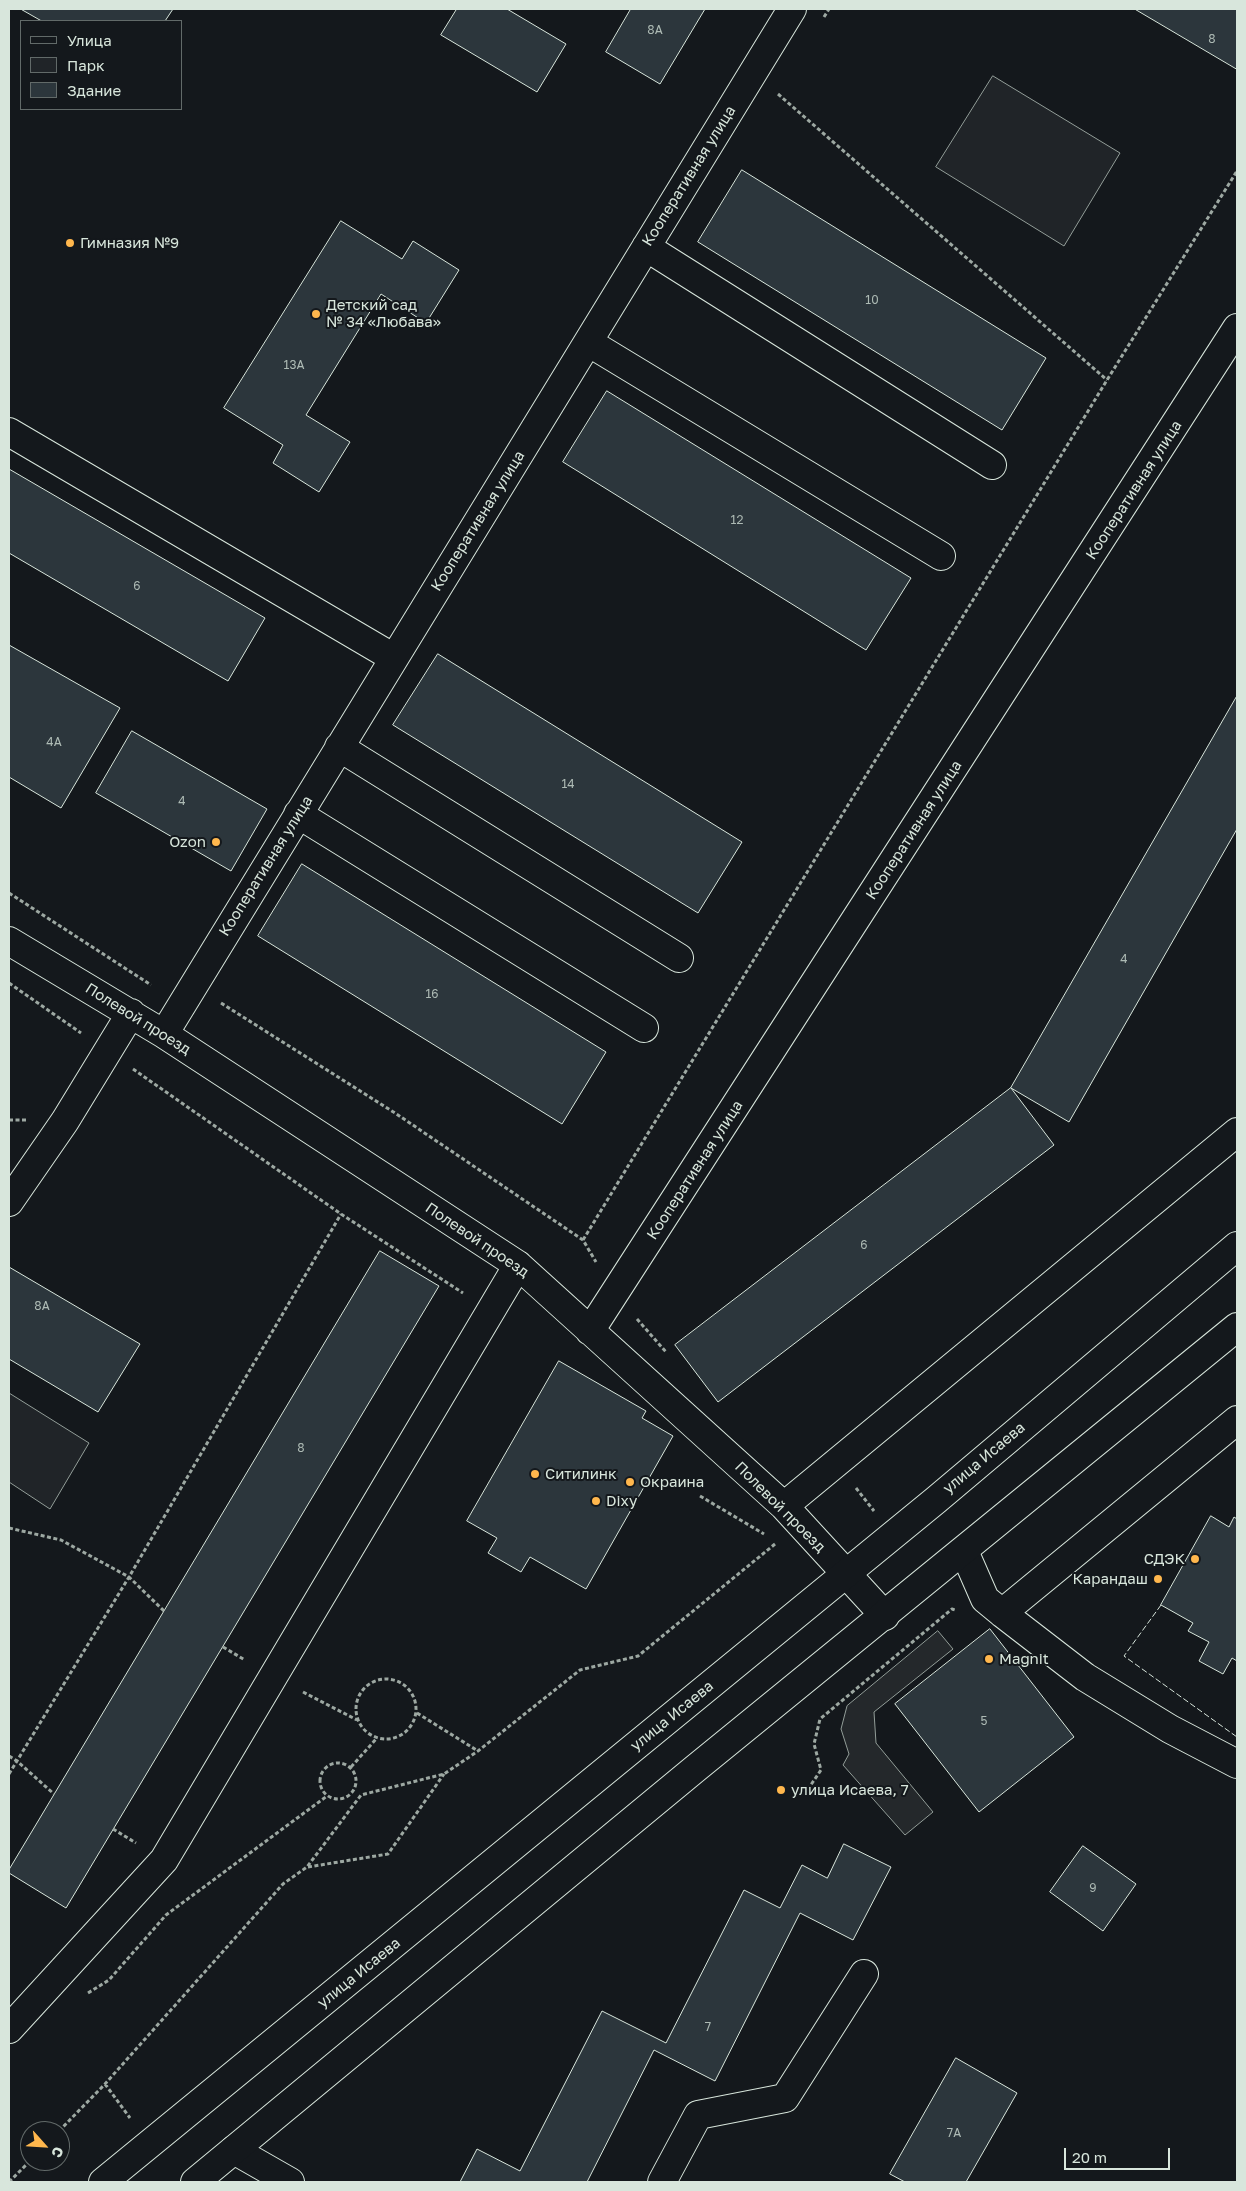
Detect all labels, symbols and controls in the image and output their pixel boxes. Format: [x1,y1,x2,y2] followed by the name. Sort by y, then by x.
[20,20,182,110] legend
[647,23,663,37] house number: 8А
[67,31,112,49] text: Улица
[1208,32,1216,46] house number: 8
[67,56,105,74] text: Парк
[67,81,121,99] text: Здание
[638,102,740,250] street label: Кооперативная улица
[80,234,179,252] place label: Гимназия №9
[64,237,76,249] marker: Гимназия №9
[865,293,879,307] house number: 10
[326,296,441,331] place label: Детский сад № 34 «Любава»
[310,308,322,320] marker: Детский сад № 34 «Любава»
[284,358,304,372] house number: 13А
[1082,417,1186,563] street label: Кооперативная улица
[427,447,529,595] street label: Кооперативная улица
[731,513,743,527] house number: 12
[133,579,141,593] house number: 6
[46,735,62,749] house number: 4А
[862,757,966,903] street label: Кооперативная улица
[561,777,575,791] house number: 14
[215,792,317,940] street label: Кооперативная улица
[178,794,186,808] house number: 4
[169,833,206,851] place label: Ozon
[210,836,222,848] marker: Ozon
[1120,952,1128,966] house number: 4
[82,979,194,1059] street label: Полевой проезд
[425,987,439,1001] house number: 16
[643,1097,747,1243] street label: Кооперативная улица
[422,1199,532,1281] street label: Полевой проезд
[860,1238,868,1252] house number: 6
[34,1299,50,1313] house number: 8А
[939,1419,1029,1497] street label: улица Исаева
[297,1441,305,1455] house number: 8
[731,1458,829,1556] street label: Полевой проезд
[545,1465,617,1483] place label: Ситилинк
[529,1468,541,1480] marker: Ситилинк
[640,1473,704,1491] place label: Окраина
[624,1476,636,1488] marker: Окраина
[606,1492,637,1510] place label: Dixy
[590,1495,602,1507] marker: Dixy
[1144,1550,1185,1568] place label: СДЭК
[1189,1553,1201,1565] marker: СДЭК
[1072,1570,1148,1588] place label: Карандаш
[1152,1573,1164,1585] marker: Карандаш
[999,1650,1049,1668] place label: Magnit
[983,1653,995,1665] marker: Magnit
[627,1677,717,1755] street label: улица Исаева
[981,1714,987,1728] house number: 5
[791,1781,909,1799] place label: улица Исаева, 7
[775,1784,787,1796] marker: улица Исаева, 7
[1089,1881,1097,1895] house number: 9
[314,1934,404,2012] street label: улица Исаева
[705,2020,711,2034] house number: 7
[20,2121,70,2171] north arrow
[947,2126,961,2140] house number: 7А
[1066,2138,1172,2170] scale bar
[48,2144,68,2161] text: С
[1072,2148,1107,2166] text: 20 m

